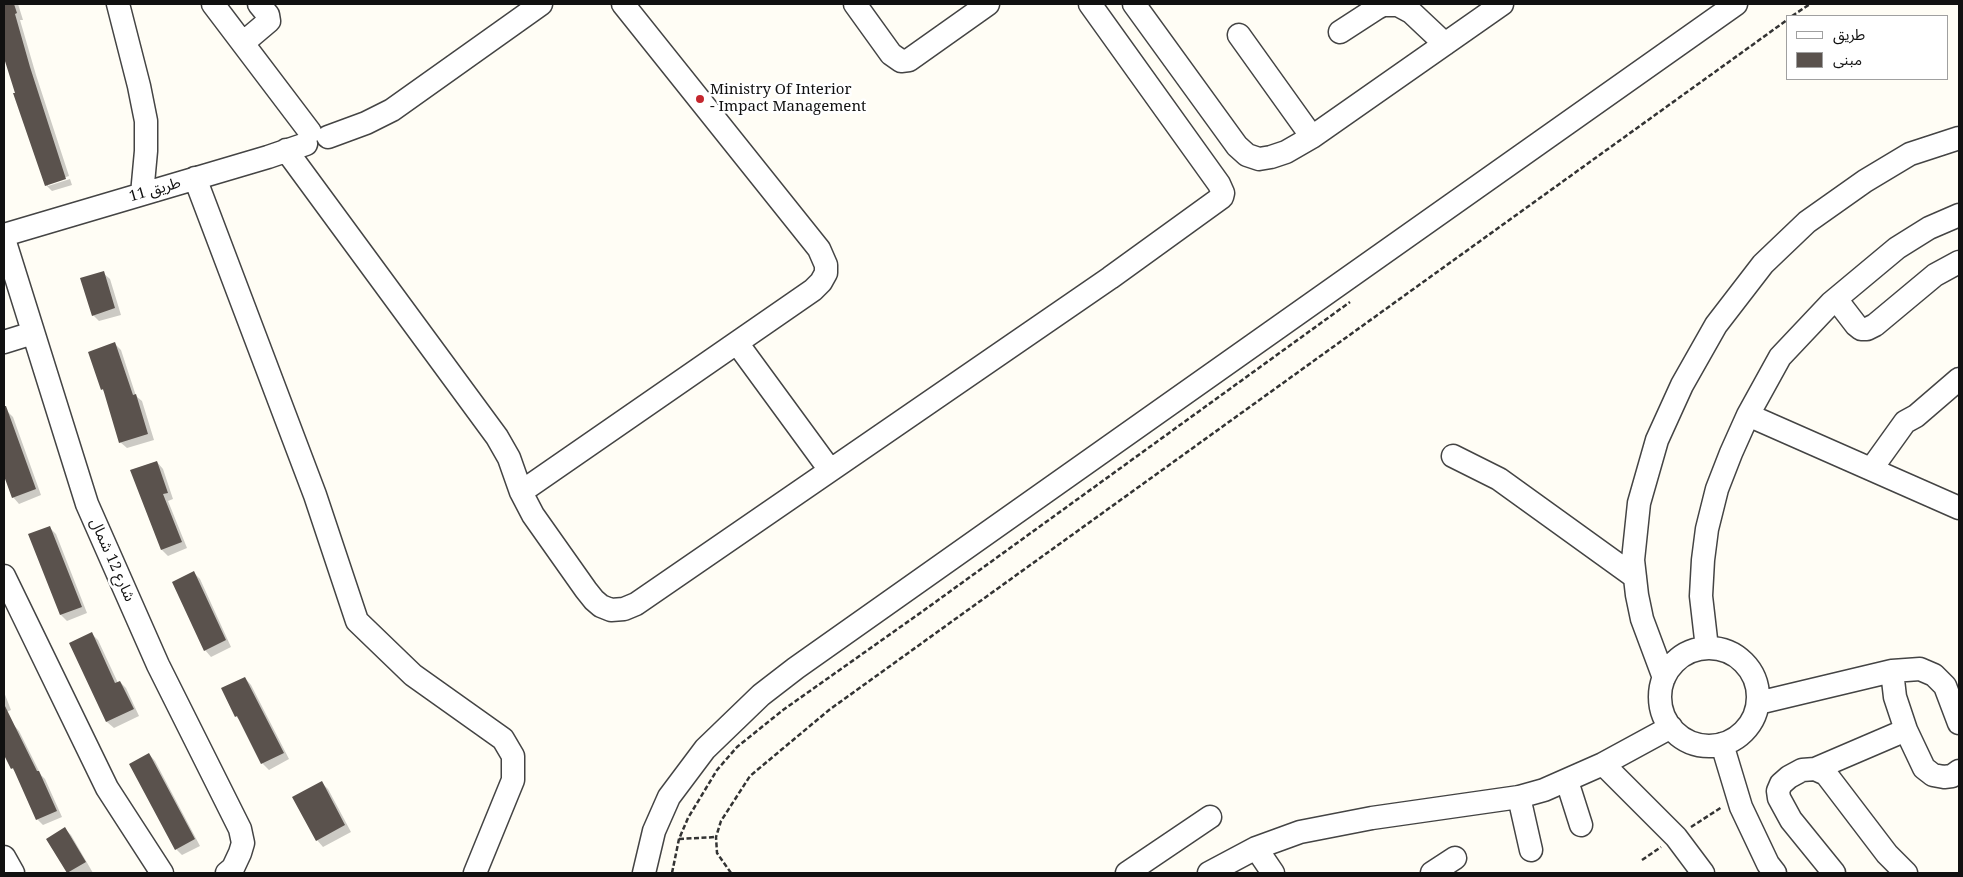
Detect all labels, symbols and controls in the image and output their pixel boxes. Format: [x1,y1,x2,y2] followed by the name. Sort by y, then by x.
[1786,15,1948,80] legend
[1833,24,1865,44] text: طريق
[1833,49,1862,69] text: مبنى
[710,81,866,116] place label: Ministry Of Interior - Impact Management
[694,93,706,105] marker: Ministry Of Interior - Impact Management
[127,174,183,206] street label: طريق 11
[86,516,138,604] street label: شارع 12 شمال

